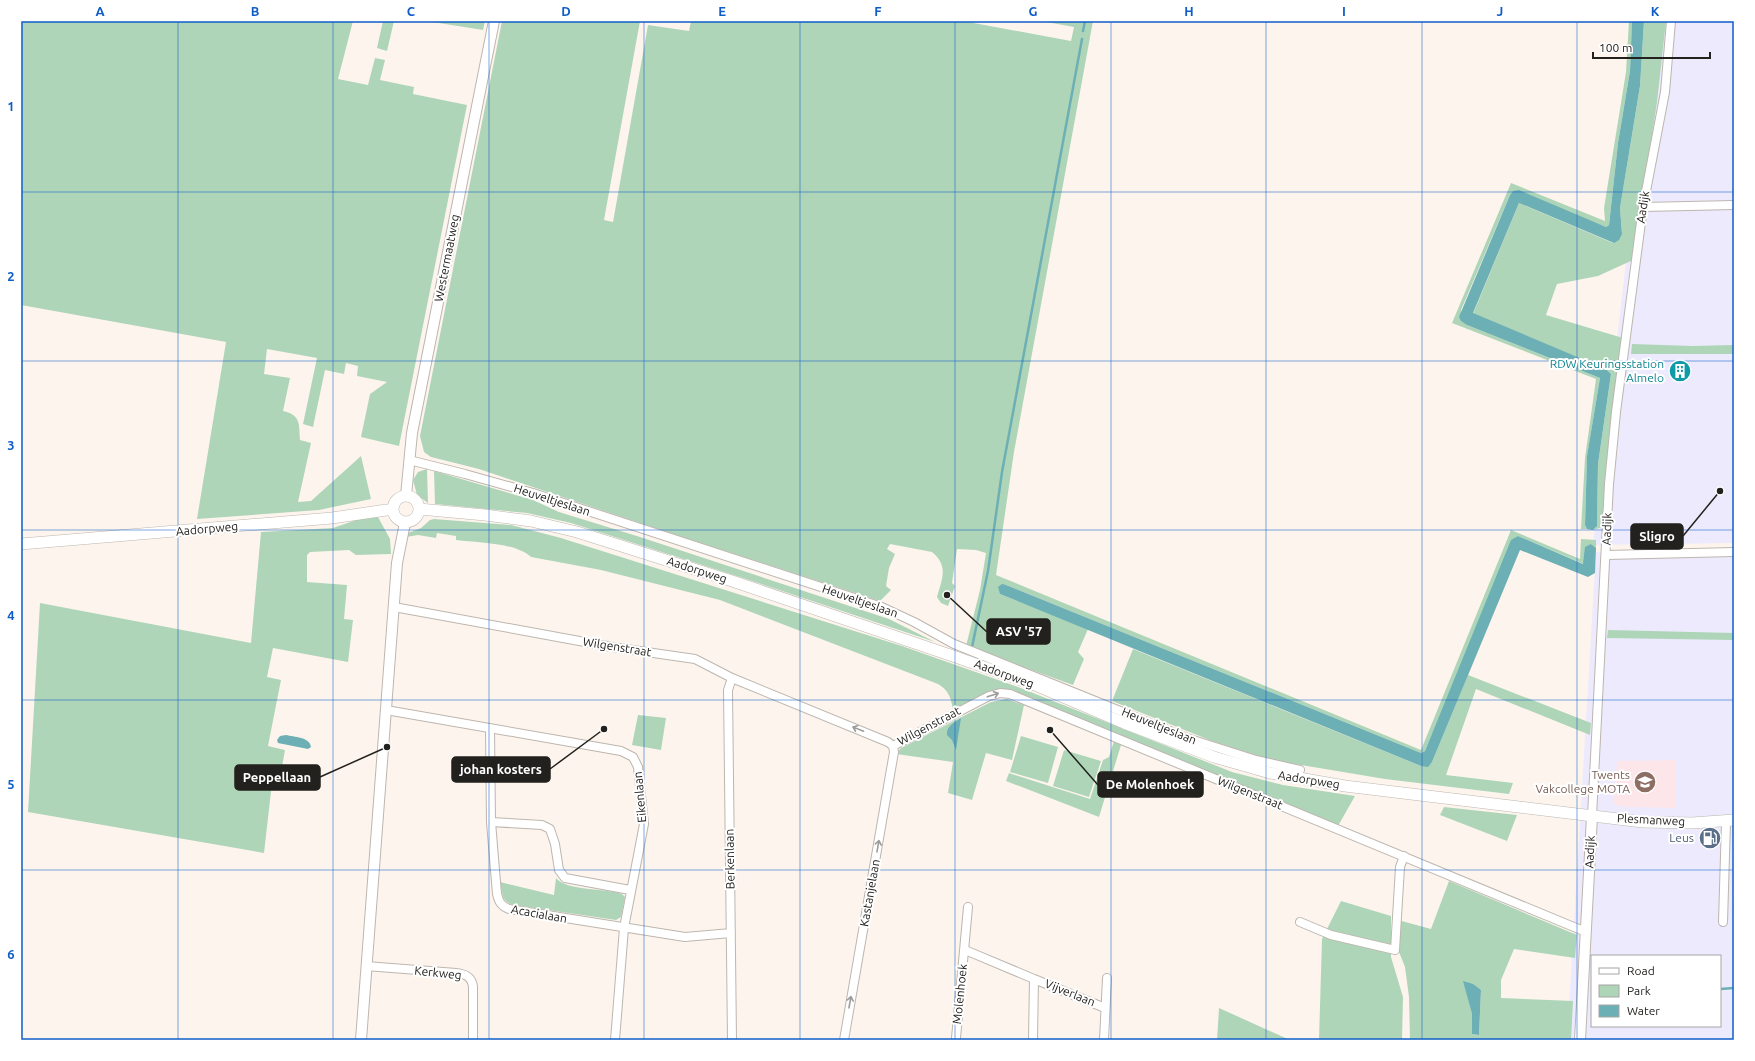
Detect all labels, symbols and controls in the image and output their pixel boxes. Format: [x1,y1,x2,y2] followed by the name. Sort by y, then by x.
[95,4,105,18] text: A
[251,4,260,18] text: B
[407,4,416,18] text: C
[561,4,571,18] text: D
[718,4,726,18] text: E
[874,4,882,18] text: F
[1029,4,1038,18] text: G
[1184,4,1194,18] text: H
[1342,4,1346,18] text: I
[1497,4,1503,18] text: J
[1651,4,1660,18] text: K
[1593,34,1710,60] scale bar
[1599,41,1632,54] text: 100 m
[7,99,15,113] text: 1
[1634,190,1651,224] street label: Aadijk
[432,213,461,303] street label: Westermaatweg
[7,269,15,283] text: 2
[1550,357,1664,384] place label: RDW Keuringsstation Almelo
[1667,358,1693,384] building icon: RDW Keuringsstation Almelo
[7,438,15,452] text: 3
[512,481,592,518] street label: Heuveltjeslaan
[1599,512,1614,546] street label: Aadijk
[175,519,239,538] street label: Aadorpweg
[1631,524,1683,549] callout: Sligro
[1639,529,1675,543] text: Sligro
[665,554,729,585] street label: Aadorpweg
[821,581,900,620] street label: Heuveltjeslaan
[7,608,15,622] text: 4
[987,619,1050,644] callout: ASV '57
[996,624,1042,638] text: ASV '57
[582,635,653,658] street label: Wilgenstraat
[973,657,1036,690] street label: Aadorpweg
[986,691,999,698] one-way arrow
[895,703,963,748] street label: Wilgenstraat
[1120,705,1198,746] street label: Heuveltjeslaan
[852,725,864,733] one-way arrow
[452,757,550,782] callout: johan kosters
[459,762,542,776] text: johan kosters
[235,765,320,790] callout: Peppellaan
[1277,768,1341,791] street label: Aadorpweg
[1535,768,1630,795] place label: Twents Vakcollege MOTA
[1632,769,1658,795] school or university icon: Twents Vakcollege MOTA
[243,770,311,784] text: Peppellaan
[631,771,648,823] street label: Eikenlaan
[1098,772,1203,797] callout: De Molenhoek
[1216,774,1285,812] street label: Wilgenstraat
[7,777,15,791] text: 5
[1106,777,1195,791] text: De Molenhoek
[1617,811,1685,828] street label: Plesmanweg
[1697,825,1723,851] fuel station icon: Leus
[722,829,737,889] street label: Berkenlaan
[1669,831,1694,844] place label: Leus
[1582,835,1597,869] street label: Aadijk
[874,840,882,853] one-way arrow
[857,858,882,928] street label: Kastanjelaan
[510,902,568,925] street label: Acacialaan
[7,947,15,961] text: 6
[1591,955,1721,1027] legend
[950,963,969,1025] street label: Molenhoek
[414,964,462,981] street label: Kerkweg
[1627,964,1655,977] text: Road
[1043,977,1097,1009] street label: Vijverlaan
[1627,984,1651,997] text: Park
[847,995,855,1008] one-way arrow
[1627,1004,1660,1017] text: Water

